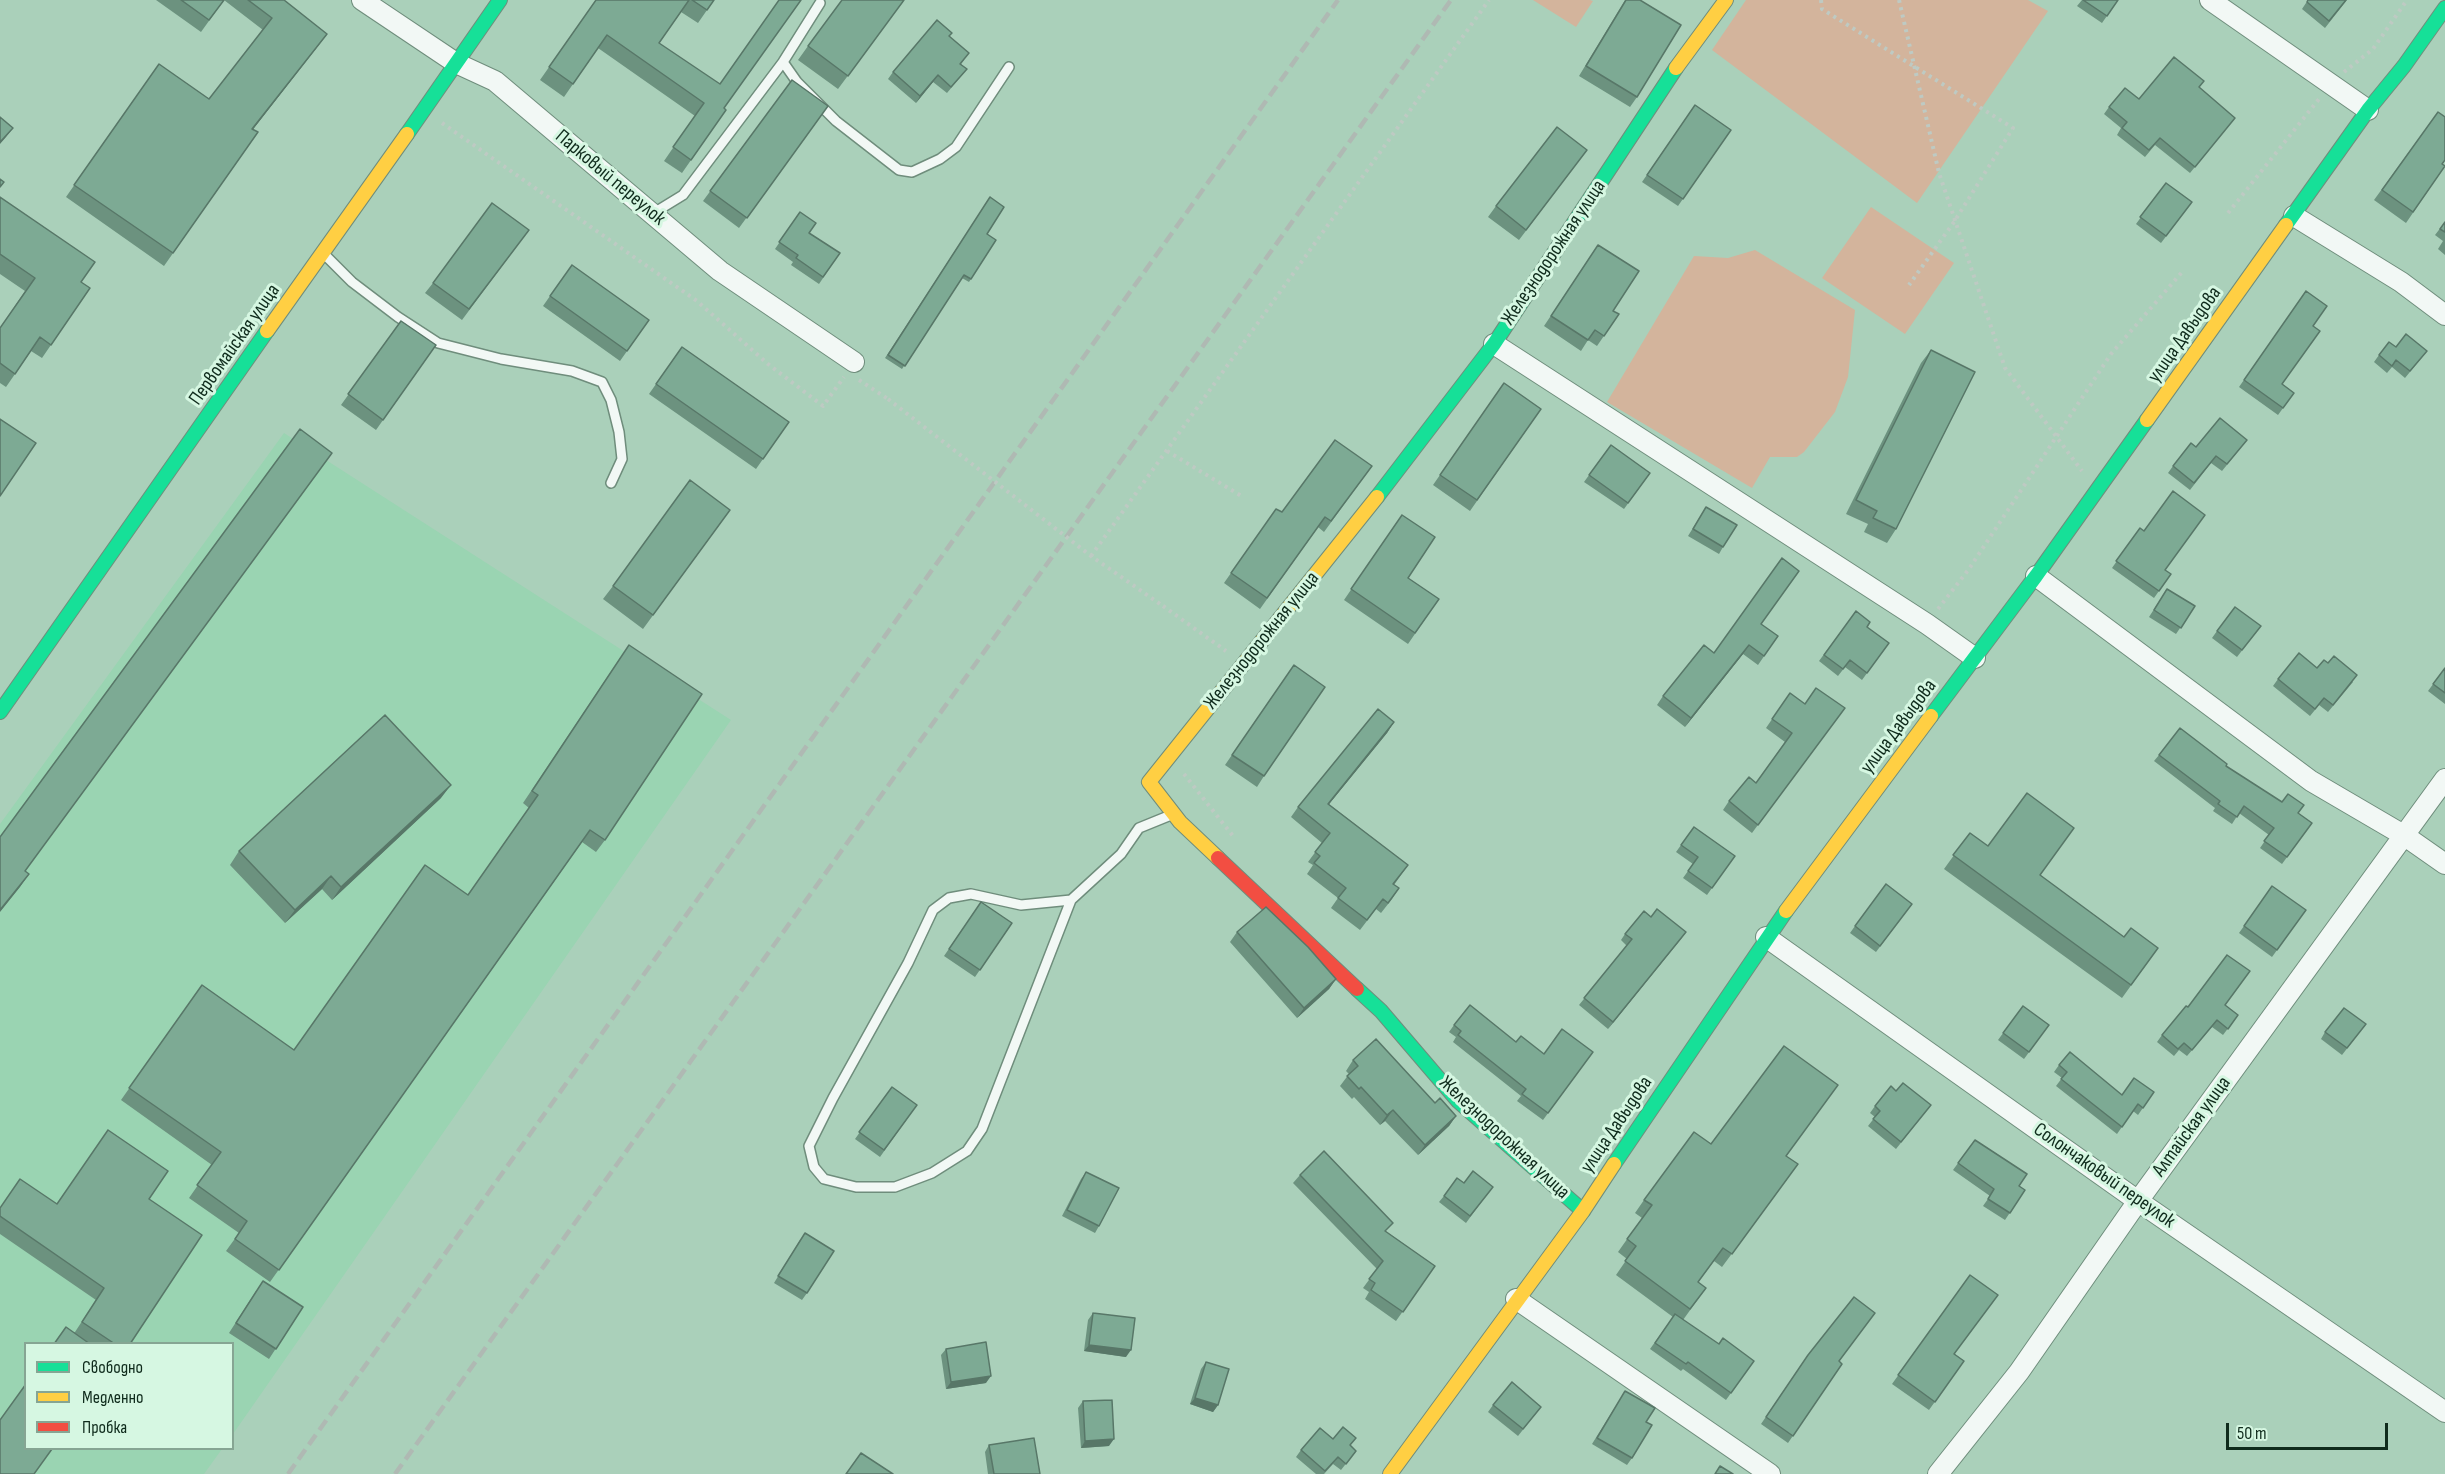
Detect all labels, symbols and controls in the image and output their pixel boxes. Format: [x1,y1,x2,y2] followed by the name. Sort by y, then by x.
[550,125,670,231] street label: Парковый переулок
[1497,176,1611,330] street label: Железнодорожная улица
[184,280,286,410] street label: Первомайская улица
[2143,282,2227,388] street label: улица Давыдова
[1199,567,1325,715] street label: Железнодорожная улица
[1856,675,1942,779] street label: улица Давыдова
[1434,1071,1574,1205] street label: Железнодорожная улица
[1576,1072,1658,1178] street label: улица Давыдова
[2148,1072,2236,1182] street label: Алтайская улица
[2029,1118,2179,1234] street label: Солончаковый переулок
[24,1342,234,1450] legend
[82,1357,143,1378] text: Свободно
[82,1387,144,1408] text: Медленно
[2229,1411,2391,1449] scale bar
[82,1417,127,1438] text: Пробка
[2237,1423,2267,1444] text: 50 m

